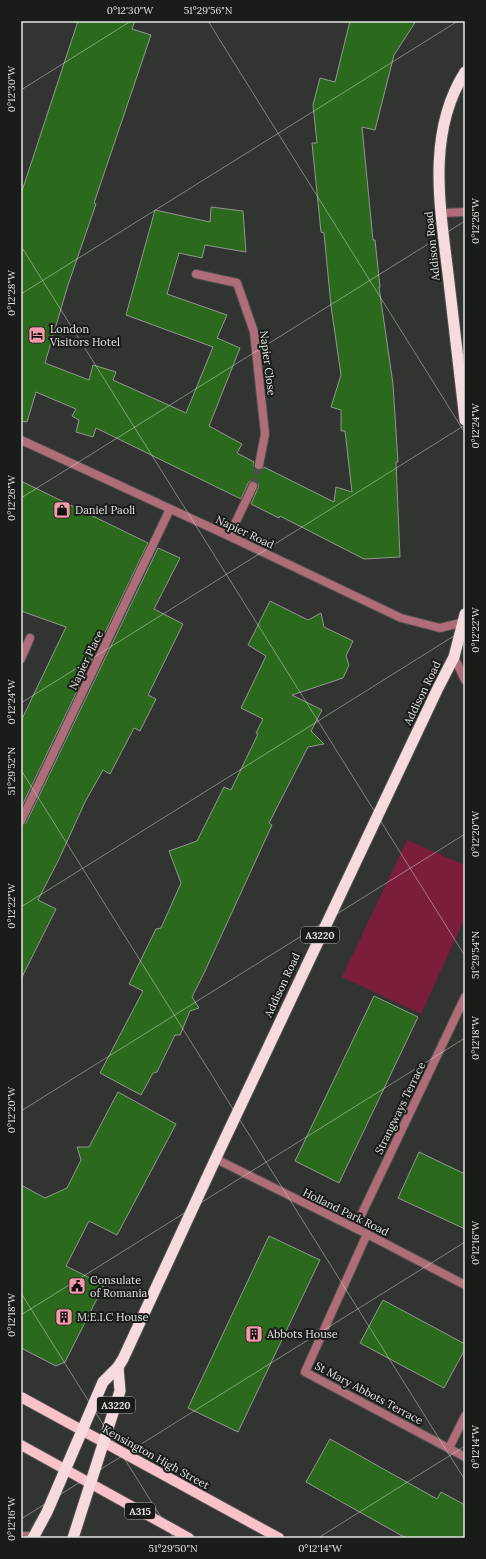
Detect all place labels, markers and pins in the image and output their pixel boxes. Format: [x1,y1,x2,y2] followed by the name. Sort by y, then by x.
[49,322,120,349] place label: London Visitors Hotel
[27,325,47,345] hotel icon: London Visitors Hotel
[52,500,72,520] shop icon: Daniel Paoli
[75,503,135,517] place label: Daniel Paoli
[90,1273,148,1300] place label: Consulate of Romania
[67,1276,87,1296] public building icon: Consulate of Romania
[54,1307,74,1327] building icon: M.E.I.C House
[77,1310,149,1324] place label: M.E.I.C House
[244,1324,264,1344] building icon: Abbots House
[266,1327,338,1341] place label: Abbots House

